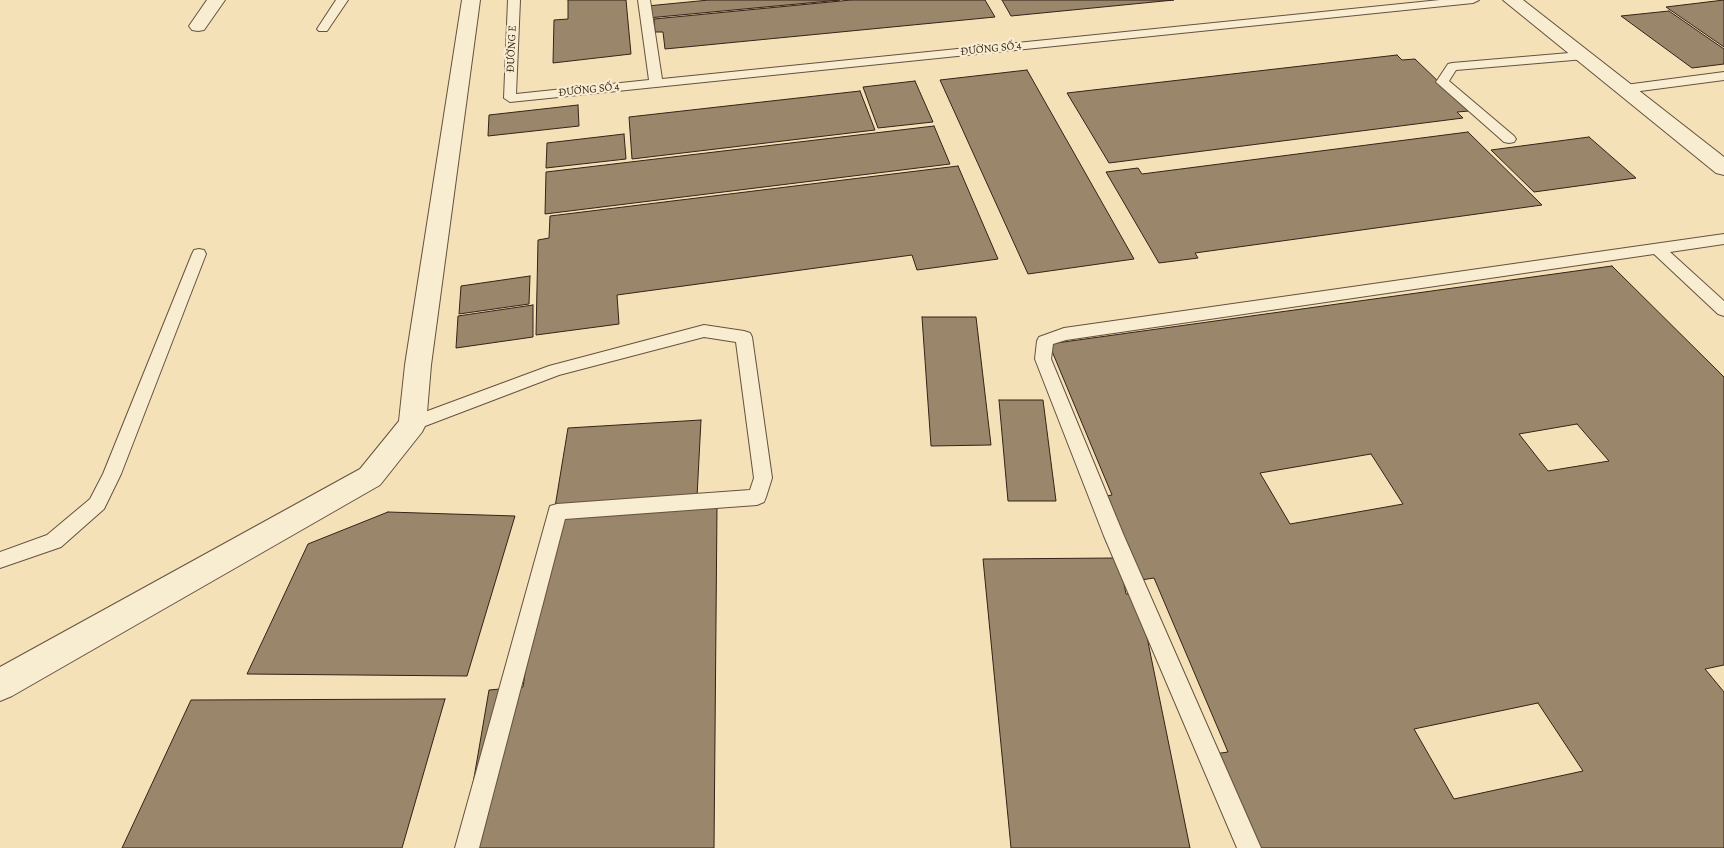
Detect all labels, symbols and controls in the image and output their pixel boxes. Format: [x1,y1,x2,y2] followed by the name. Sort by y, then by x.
[504,25,520,73] street label: ĐƯỜNG E
[960,39,1022,59] street label: ĐƯỜNG SỐ 4
[558,80,620,100] street label: ĐƯỜNG SỐ 4

